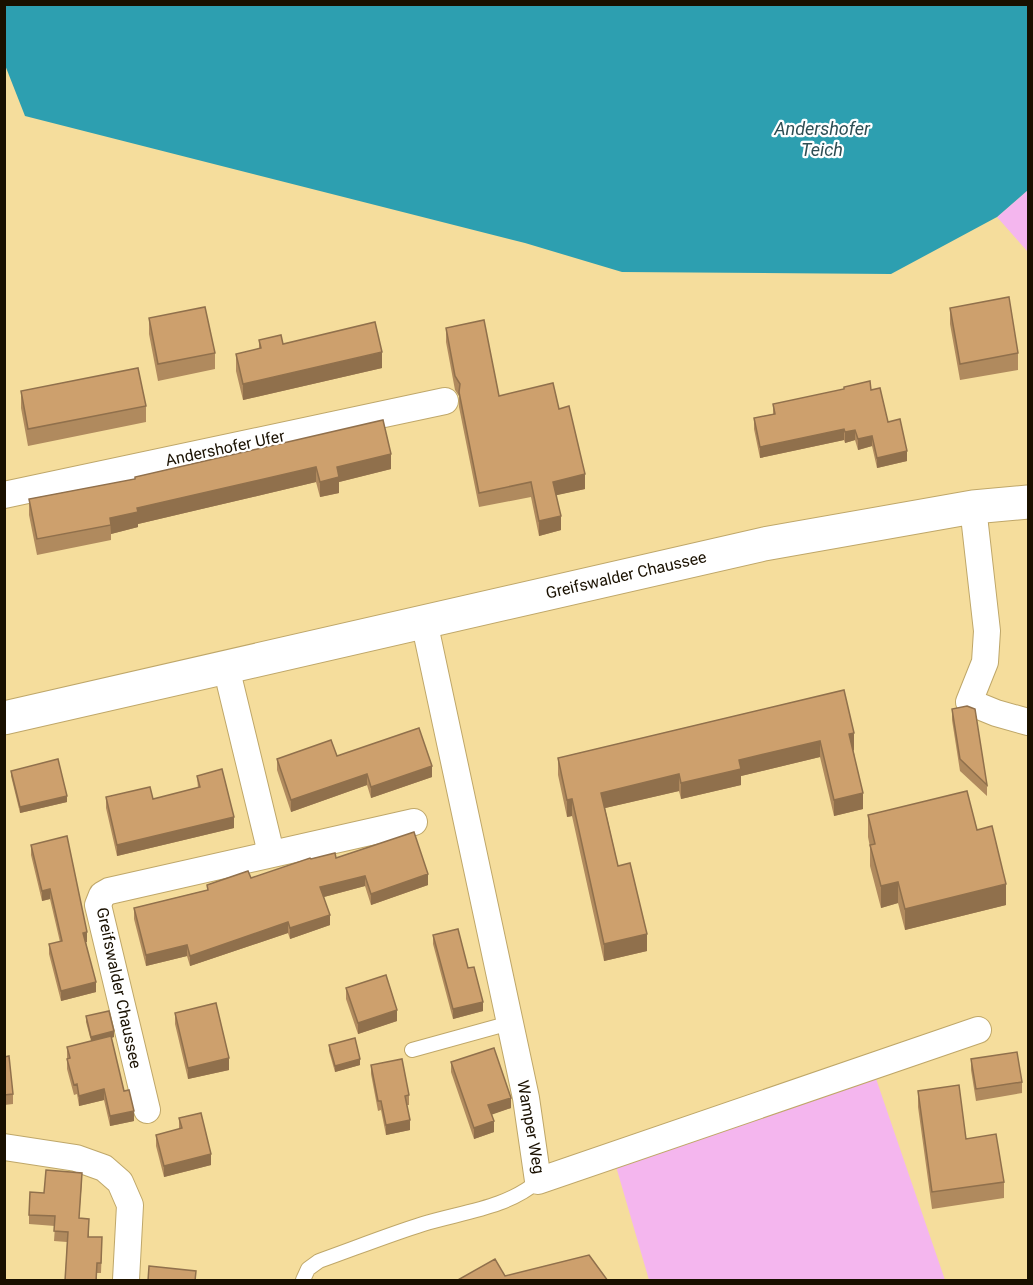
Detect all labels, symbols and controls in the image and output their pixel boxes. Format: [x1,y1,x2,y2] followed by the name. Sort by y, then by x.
[773,118,871,160] water label: Andershofer Teich
[164,426,287,470] street label: Andershofer Ufer
[544,547,708,603] street label: Greifswalder Chaussee
[93,906,145,1070] street label: Greifswalder Chaussee
[513,1079,549,1175] street label: Wamper Weg

